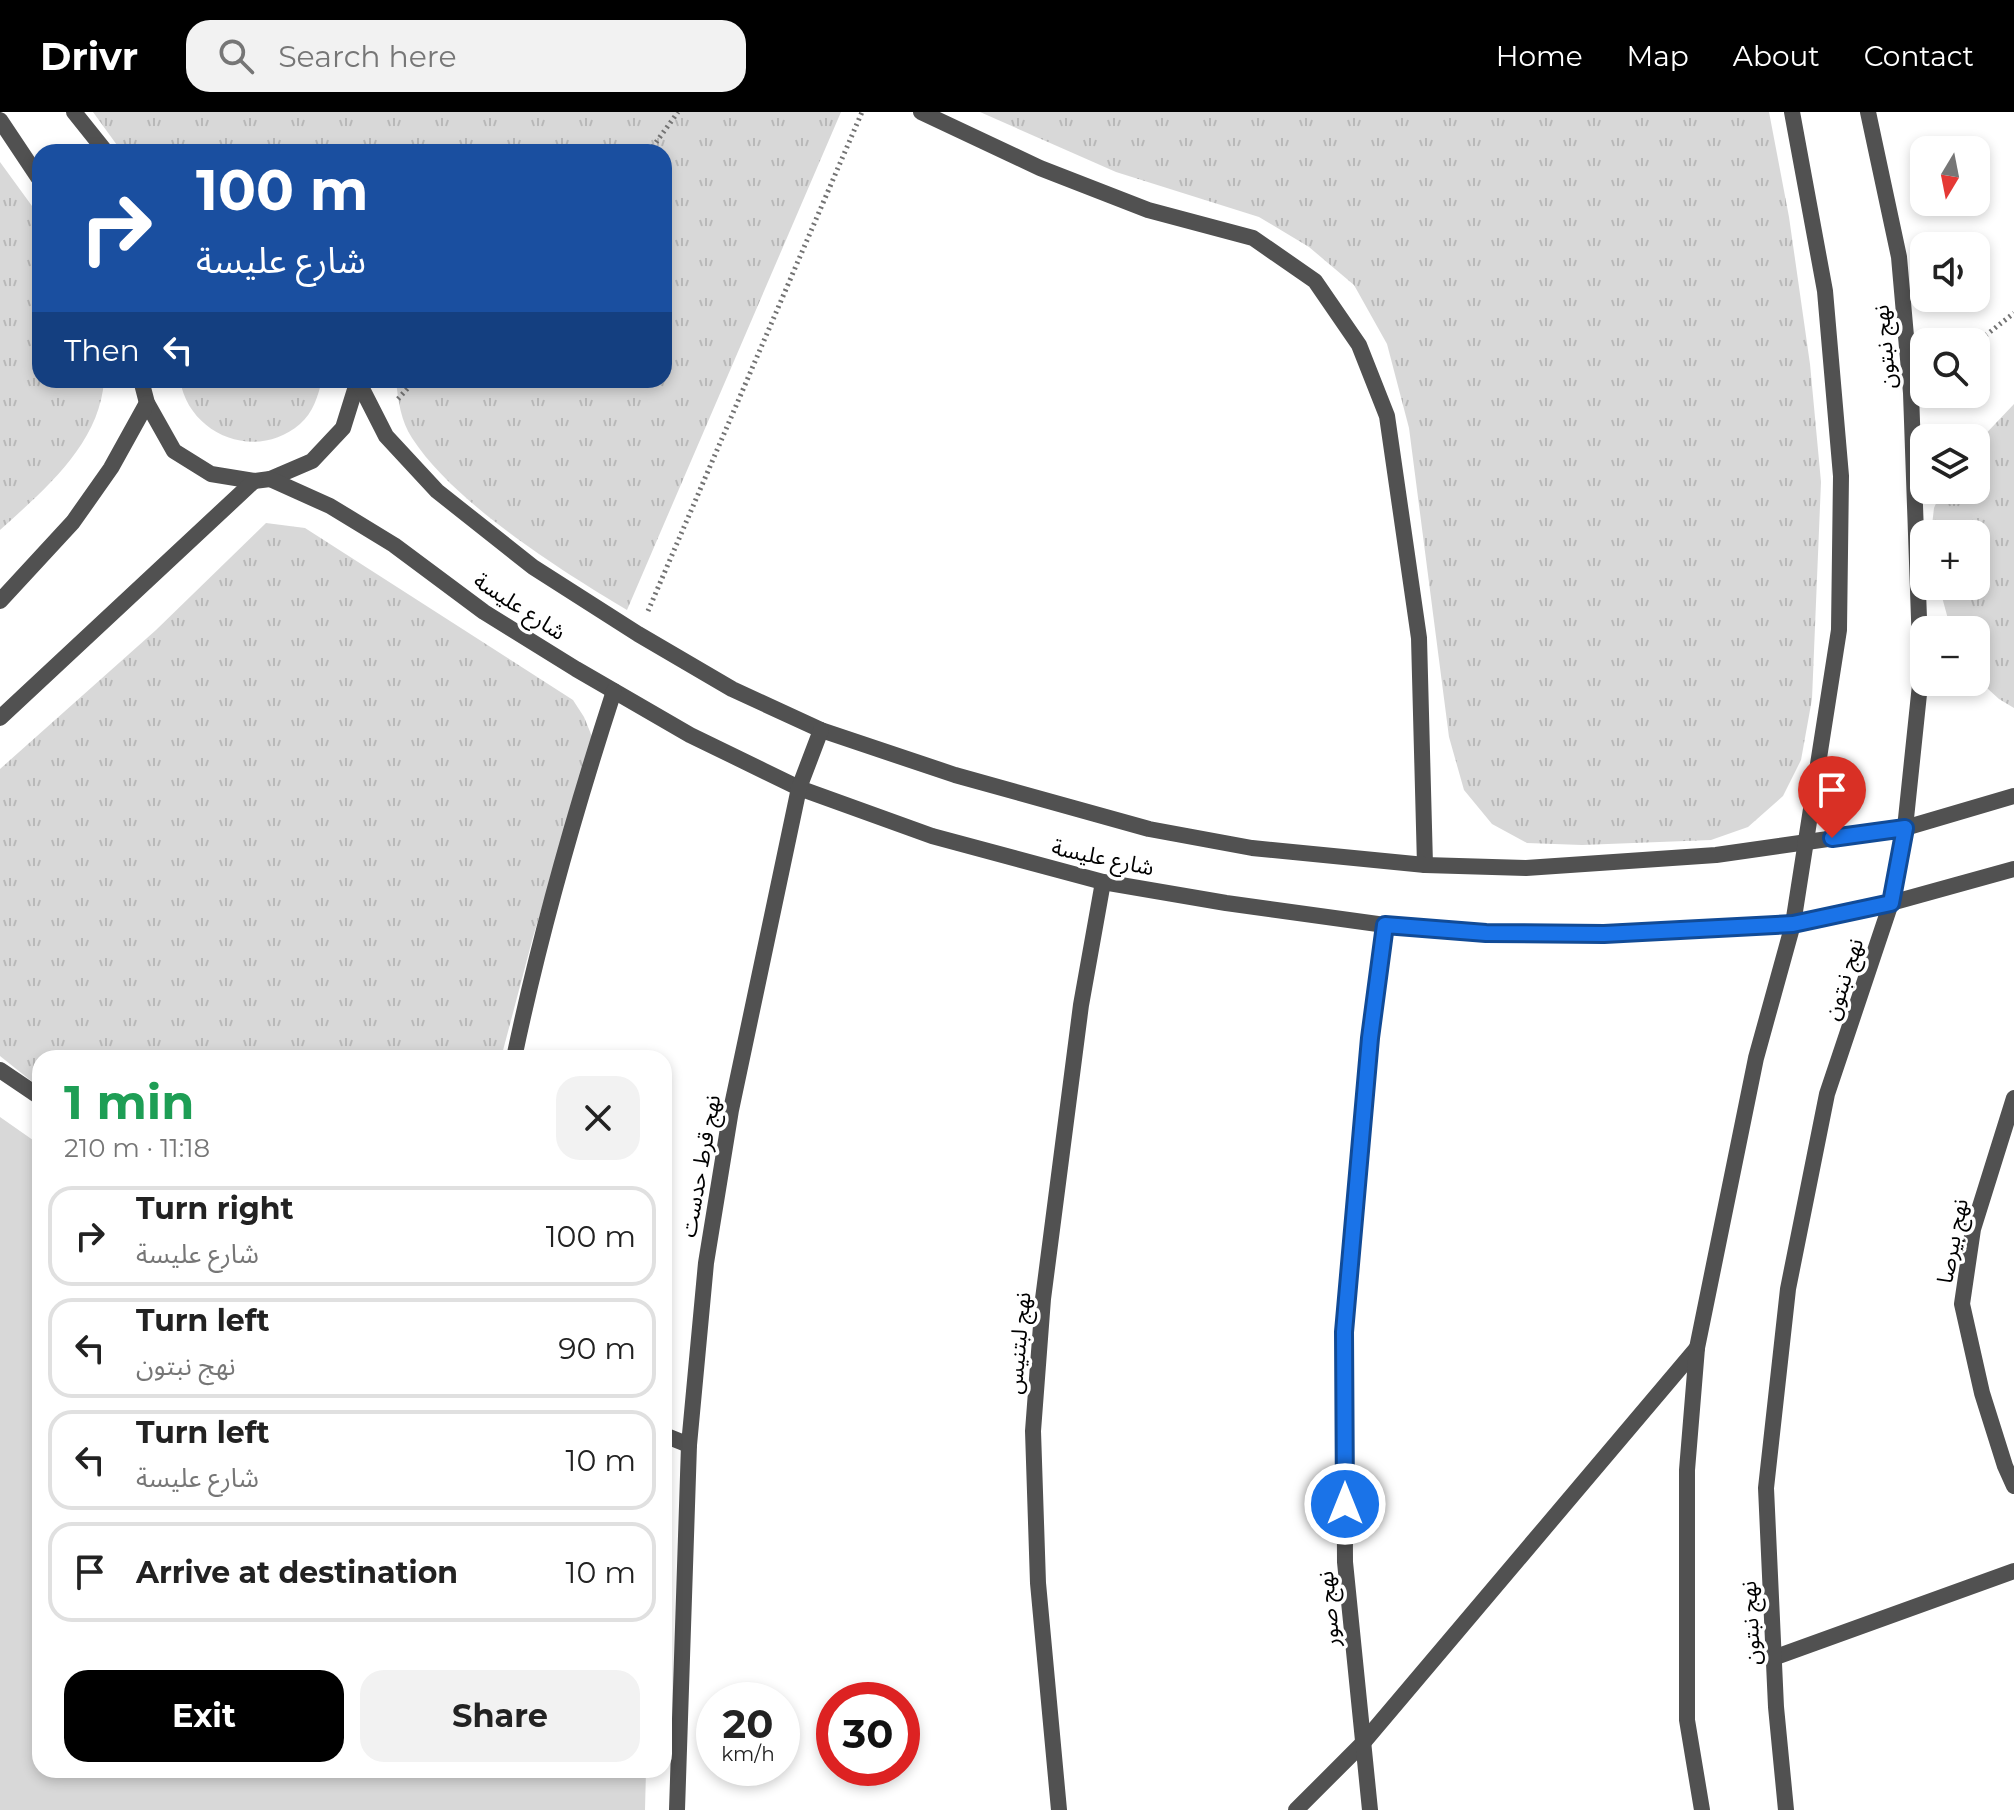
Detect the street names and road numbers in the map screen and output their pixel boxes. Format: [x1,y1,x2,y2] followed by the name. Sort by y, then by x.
[1867,304,1905,390] street label: نهج نبتون
[467,567,571,649] street label: شارع عليسة
[1049,833,1157,884] street label: شارع عليسة
[1818,935,1872,1024] street label: نهج نبتون
[675,1093,729,1240] street label: نهج قرط حدست
[1931,1197,1977,1286] street label: نهج بيرصا
[1001,1291,1039,1395] street label: نهج لبتنيس
[1312,1570,1348,1649] street label: نهج صور
[1735,1580,1769,1666] street label: نهج نبتون

